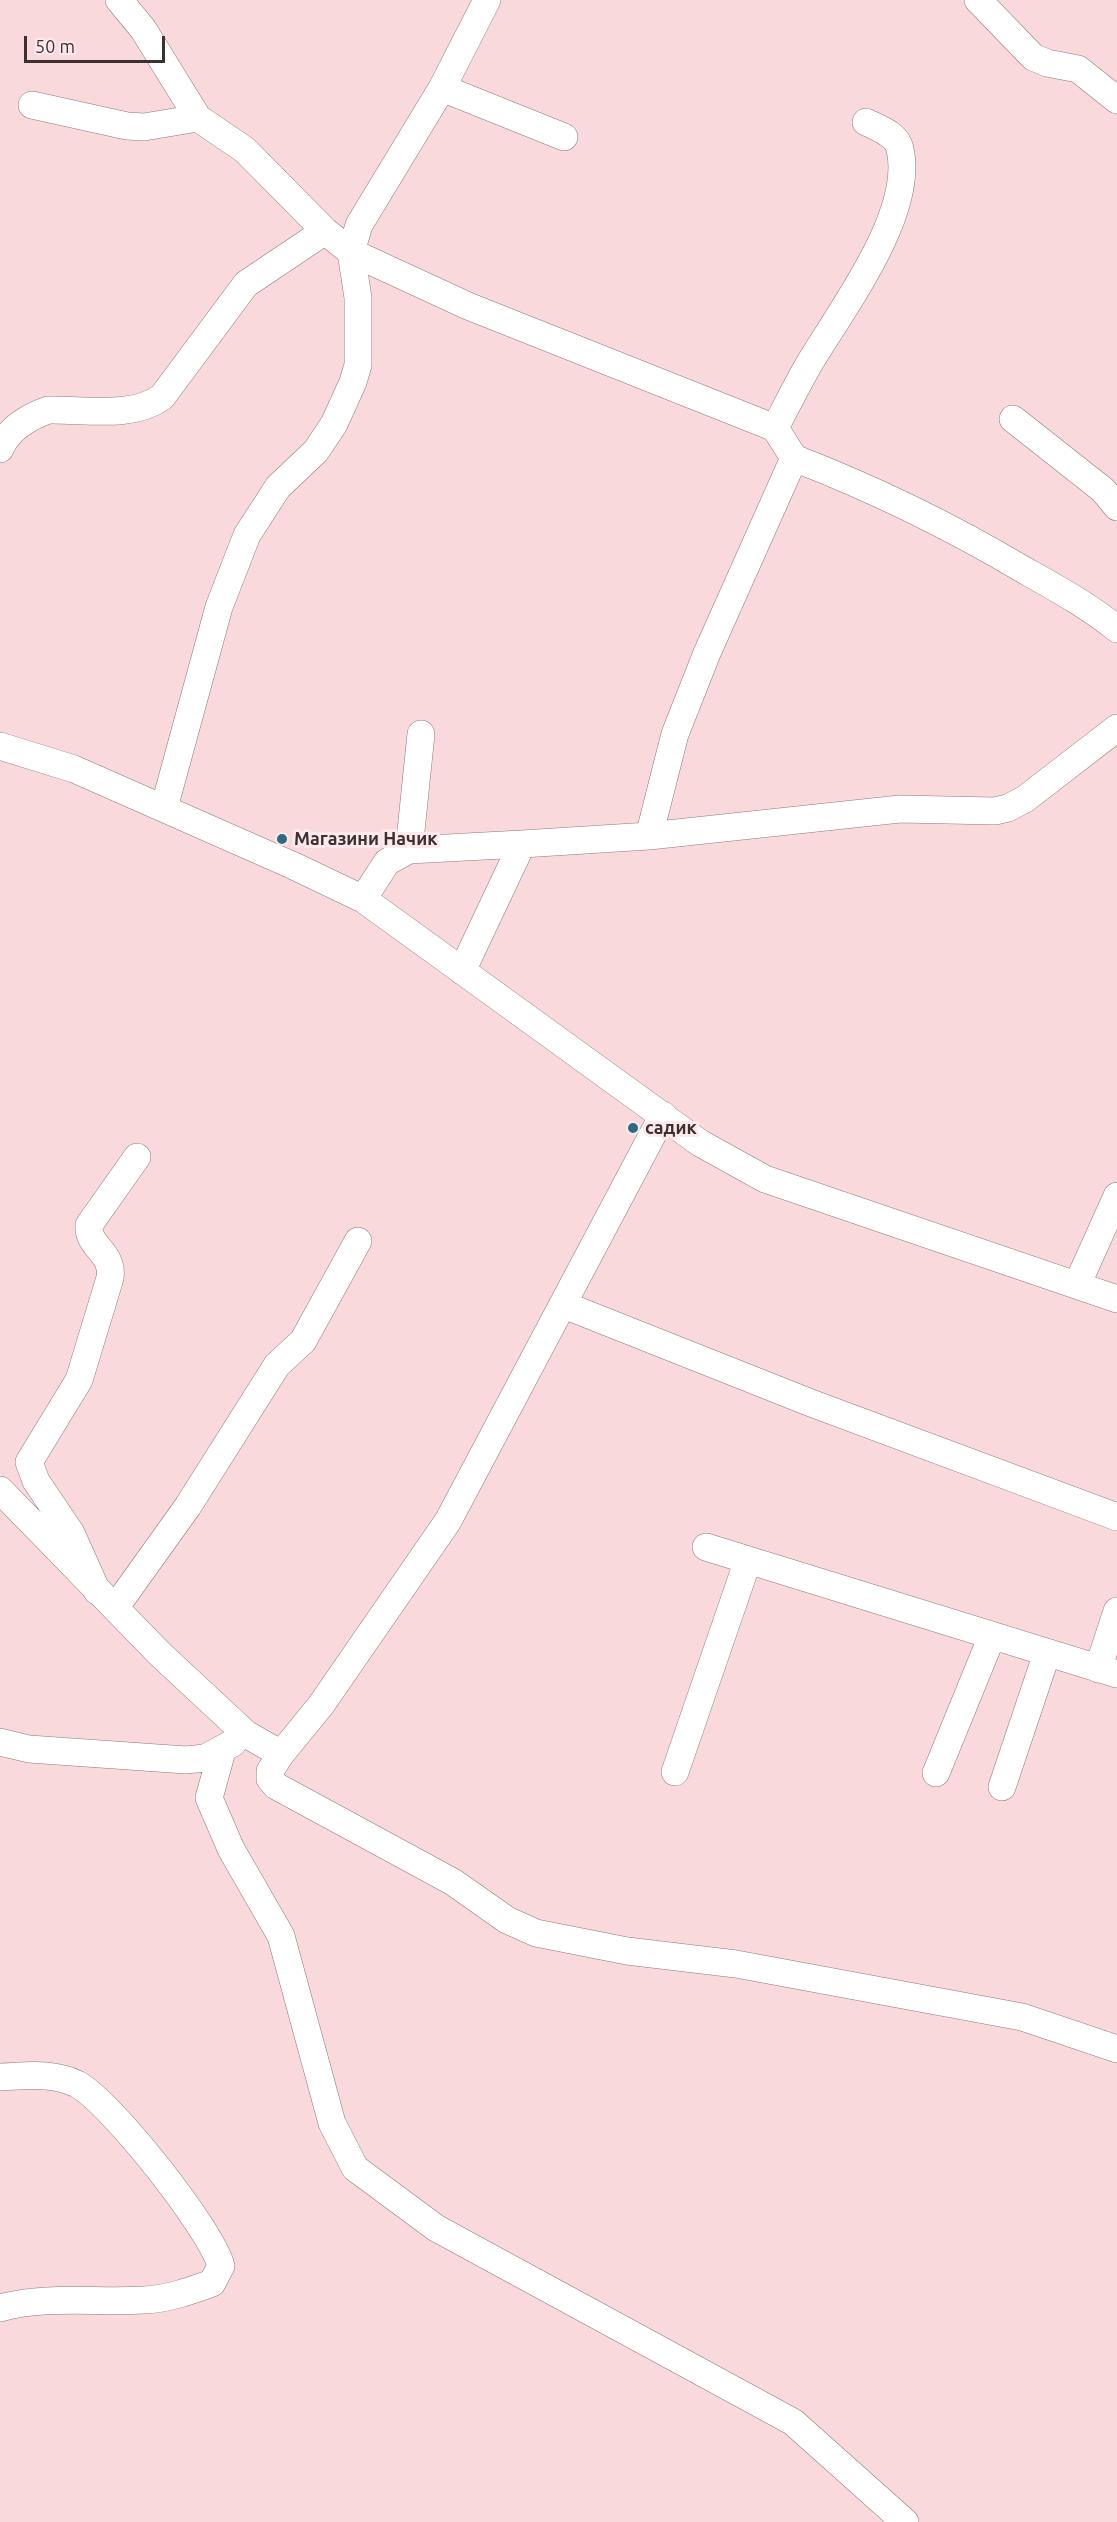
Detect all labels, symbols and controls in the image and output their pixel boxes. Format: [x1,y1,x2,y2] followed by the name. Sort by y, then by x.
[27,24,168,62] scale bar
[35,36,75,56] text: 50 m
[294,828,437,850] place label: Магазини Начик
[275,832,289,846] marker: Магазини Начик
[645,1117,697,1139] place label: садик
[626,1121,640,1135] marker: садик

